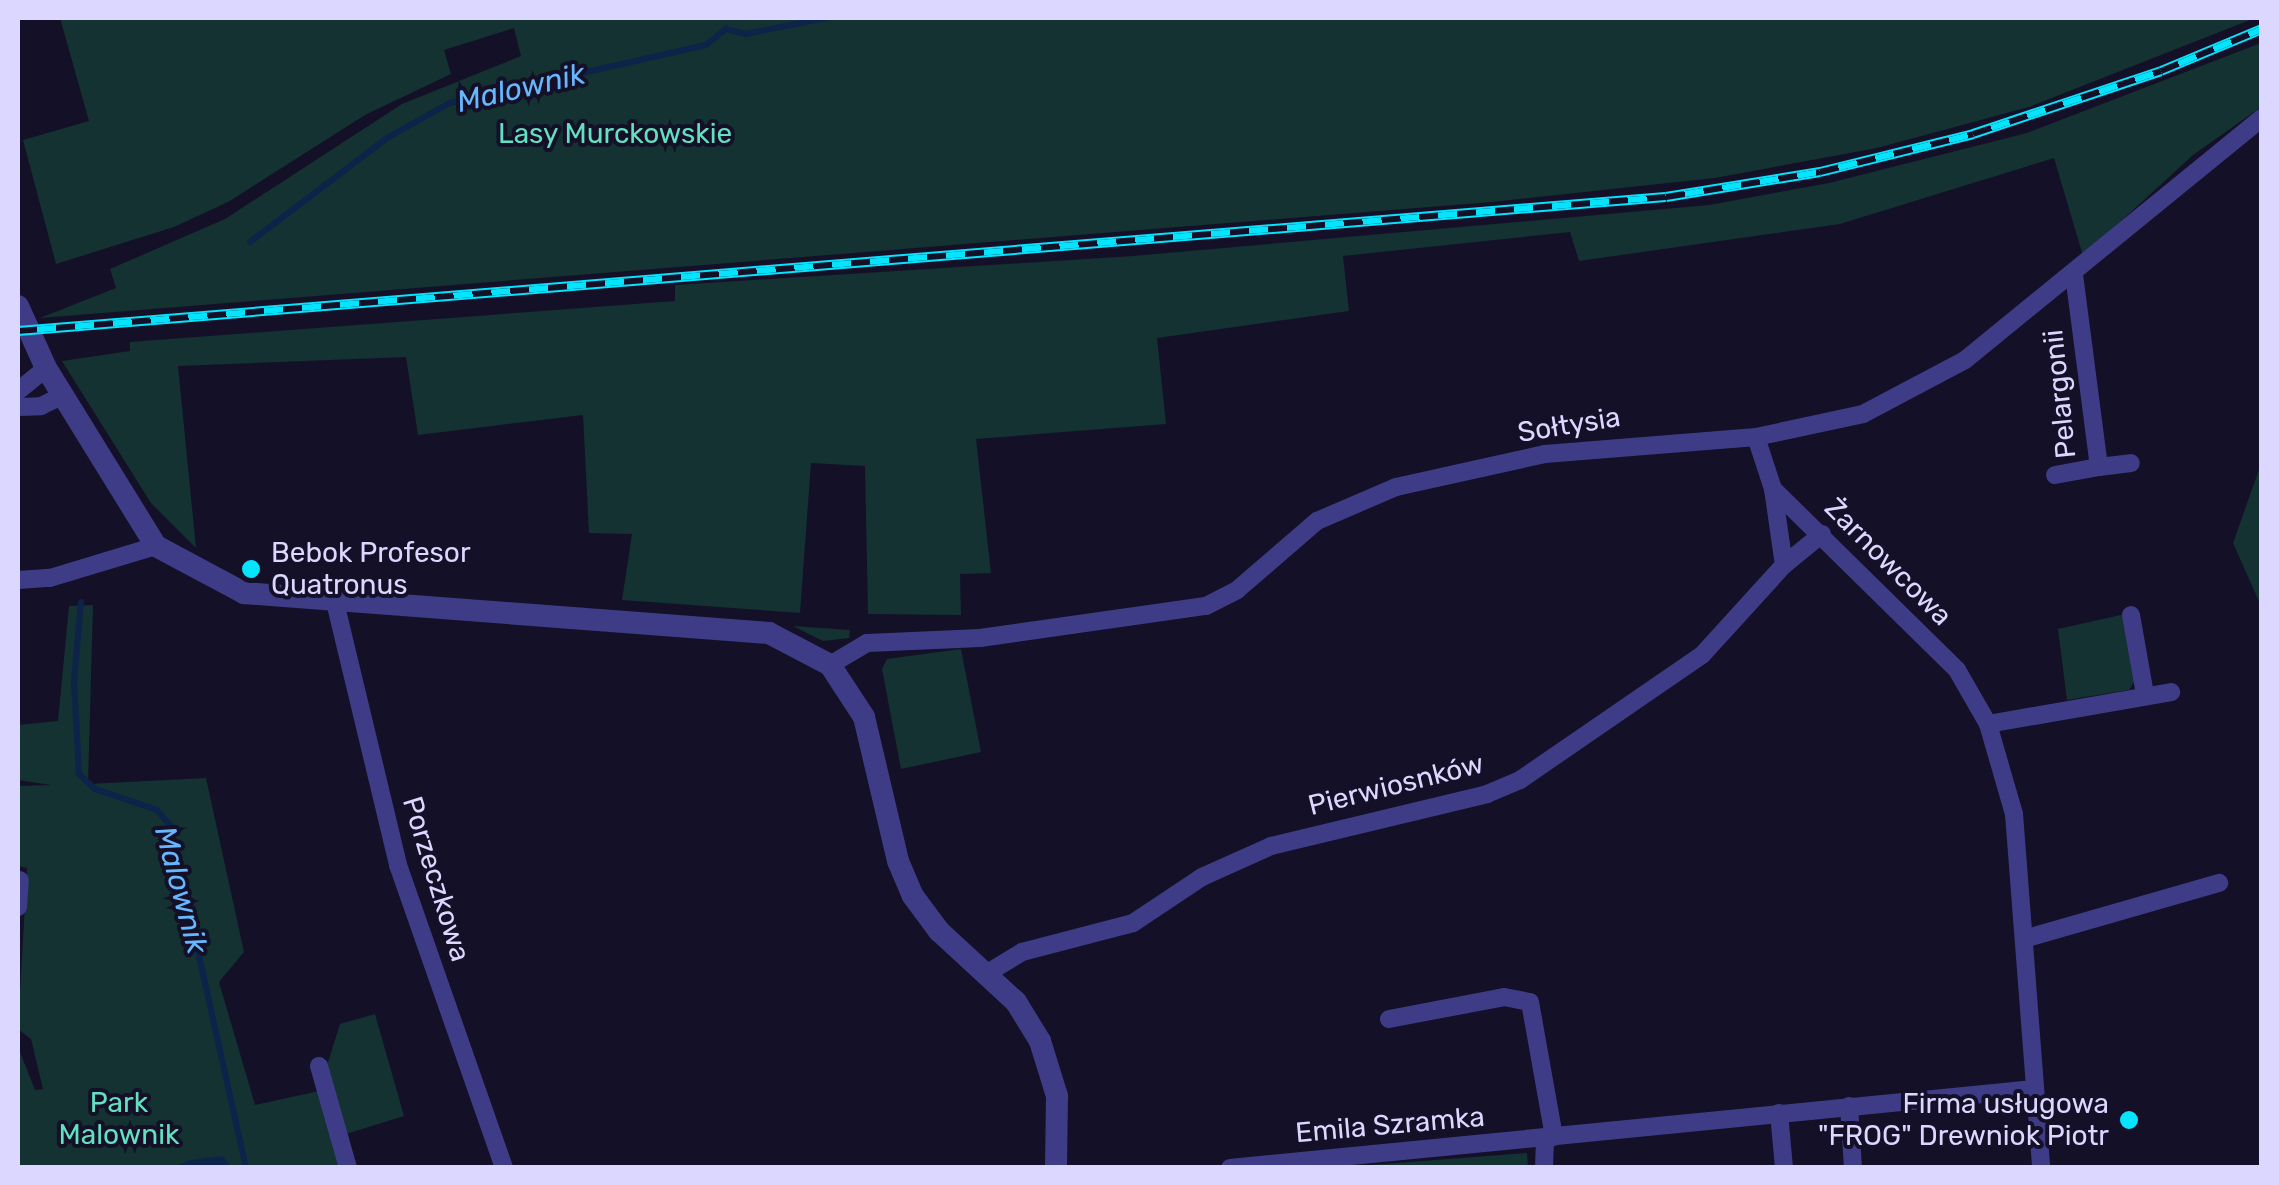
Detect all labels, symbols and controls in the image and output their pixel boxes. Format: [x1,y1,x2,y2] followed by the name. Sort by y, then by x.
[453,56,589,120] water label: Malownik
[498,117,732,151] park label: Lasy Murckowskie
[2037,328,2083,460] street label: Pelargonii
[1515,400,1623,450] street label: Sołtysia
[1817,491,1959,633] street label: Żarnowcowa
[271,536,471,602] place label: Bebok Profesor Quatronus
[240,558,262,580] marker: Bebok Profesor Quatronus
[1305,747,1487,823] street label: Pierwiosnków
[395,792,477,966] street label: Porzeczkowa
[147,822,215,958] water label: Malownik
[59,1086,179,1152] park label: Park Malownik
[1818,1087,2109,1153] place label: Firma usługowa "FROG" Drewniok Piotr
[1294,1100,1486,1150] street label: Emila Szramka
[2118,1109,2140,1131] marker: Firma usługowa "FROG" Drewniok Piotr

